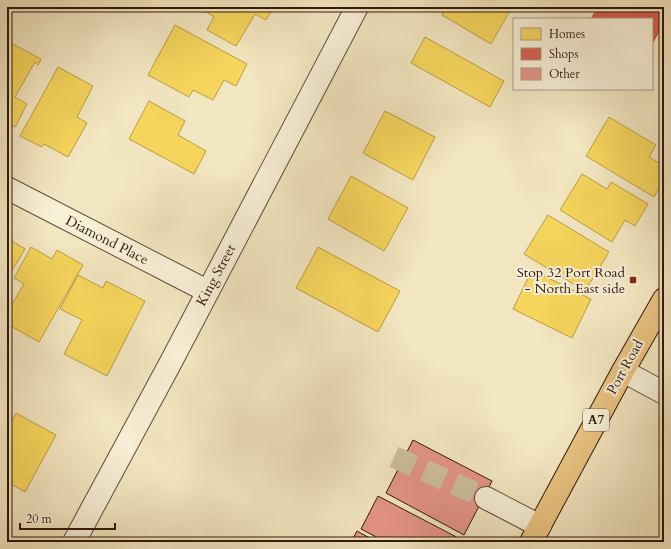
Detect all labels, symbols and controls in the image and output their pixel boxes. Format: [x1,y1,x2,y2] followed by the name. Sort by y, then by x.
[513,18,653,90] legend
[549,26,585,42] text: Homes
[549,46,578,62] text: Shops
[549,66,580,82] text: Other
[62,211,152,269] street label: Diamond Place
[192,240,241,309] street label: King Street
[517,263,626,298] place label: Stop 32 Port Road - North East side
[628,275,638,285] marker: Stop 32 Port Road - North East side
[602,336,648,398] street label: Port Road
[583,409,609,431] road number: A7
[20,505,115,531] scale bar
[26,511,53,527] text: 20 m

